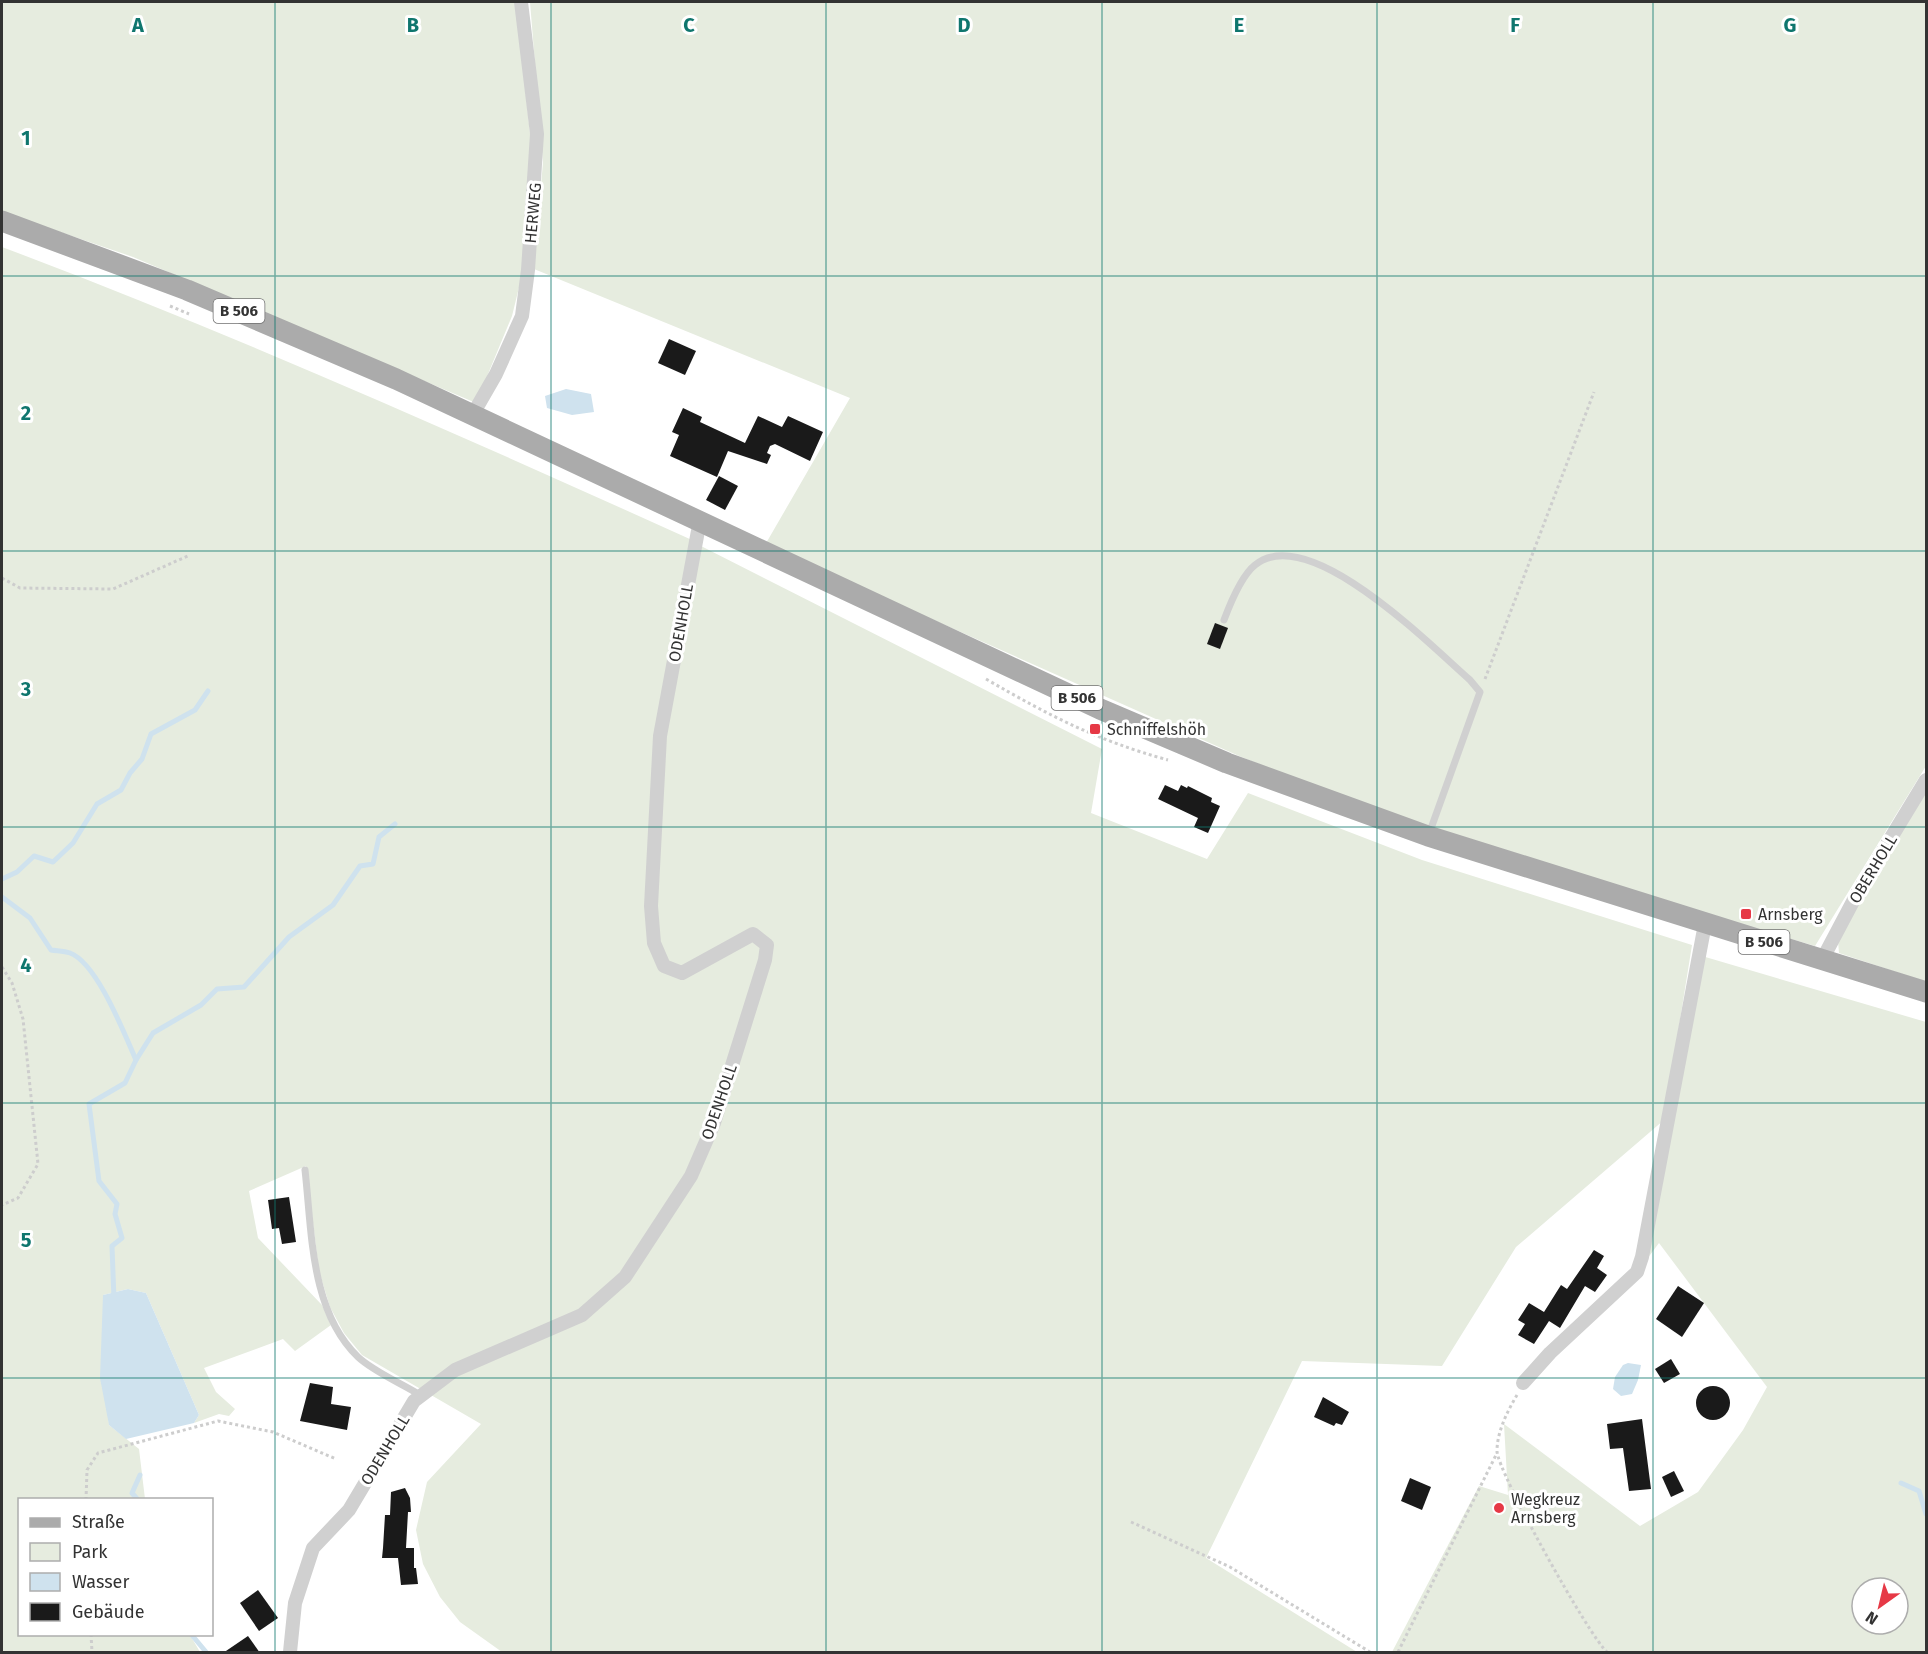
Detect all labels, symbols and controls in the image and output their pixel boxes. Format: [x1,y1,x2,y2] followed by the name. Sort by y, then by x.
[131,13,145,37] text: A
[407,13,419,37] text: B
[683,13,695,37] text: C
[957,13,971,37] text: D
[1234,13,1244,37] text: E
[1510,13,1520,37] text: F
[1784,13,1796,37] text: G
[21,126,31,150] text: 1
[521,182,545,244] street label: HERWEG
[214,299,264,323] road number: B 506
[21,401,31,425] text: 2
[665,583,697,663] street label: ODENHOLL
[20,677,31,701] text: 3
[1052,686,1102,710] road number: B 506
[1107,720,1206,739] place label: Schniffelshöh
[1088,722,1102,736] marker: Schniffelshöh
[1845,831,1901,907] street label: OBERHOLL
[1758,905,1823,924] place label: Arnsberg
[1739,907,1753,921] marker: Arnsberg
[1738,930,1790,954] road number: B 506
[20,953,32,977] text: 4
[697,1062,741,1142] street label: ODENHOLL
[21,1228,32,1252] text: 5
[357,1411,413,1489] street label: ODENHOLL
[1511,1490,1580,1527] place label: Wegkreuz Arnsberg
[18,1498,213,1636] legend
[1492,1501,1506,1515] marker: Wegkreuz Arnsberg
[72,1511,125,1533] text: Straße
[72,1541,108,1563] text: Park
[72,1571,129,1593] text: Wasser
[1850,1576,1910,1636] north arrow
[72,1601,145,1623] text: Gebäude
[1862,1607,1882,1629] text: N

